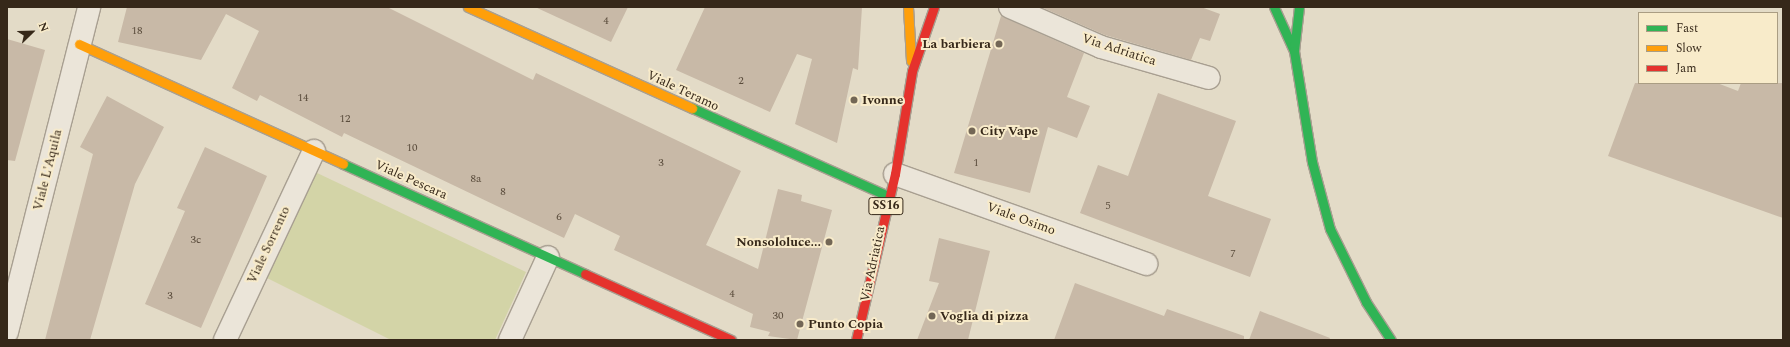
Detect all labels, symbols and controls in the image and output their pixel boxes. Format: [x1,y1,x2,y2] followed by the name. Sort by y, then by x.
[12,12,52,52] north arrow
[1638,12,1778,84] legend
[603,14,609,28] house number: 4
[1676,19,1698,38] text: Fast
[34,20,53,35] text: N
[132,24,142,38] house number: 18
[1080,31,1158,69] street label: Via Adriatica
[922,36,991,52] place label: La barbiera
[994,39,1004,49] marker: La barbiera
[1676,39,1701,58] text: Slow
[1676,59,1697,78] text: Jam
[645,68,721,114] street label: Viale Teramo
[738,74,744,88] house number: 2
[298,91,308,105] house number: 14
[862,92,903,108] place label: Ivonne
[849,95,859,105] marker: Ivonne
[340,112,350,126] house number: 12
[980,123,1038,139] place label: City Vape
[967,126,977,136] marker: City Vape
[30,128,66,212] street label: Viale L'Aquila
[407,141,417,155] house number: 10
[658,156,664,170] house number: 3
[973,156,979,170] house number: 1
[372,157,450,203] street label: Viale Pescara
[471,172,481,186] house number: 8a
[500,185,506,199] house number: 8
[868,196,904,216] road number: SS16
[985,199,1057,239] street label: Viale Osimo
[1105,199,1111,213] house number: 5
[244,204,294,286] street label: Viale Sorrento
[556,210,562,224] house number: 6
[857,225,889,303] street label: Via Adriatica
[191,233,201,247] house number: 3c
[736,234,821,250] place label: Nonsololuce...
[824,237,834,247] marker: Nonsololuce...
[1230,247,1236,261] house number: 7
[729,287,735,301] house number: 4
[167,289,173,303] house number: 3
[940,308,1028,324] place label: Voglia di pizza
[773,309,783,323] house number: 30
[927,311,937,321] marker: Voglia di pizza
[808,316,883,332] place label: Punto Copia
[795,319,805,329] marker: Punto Copia

